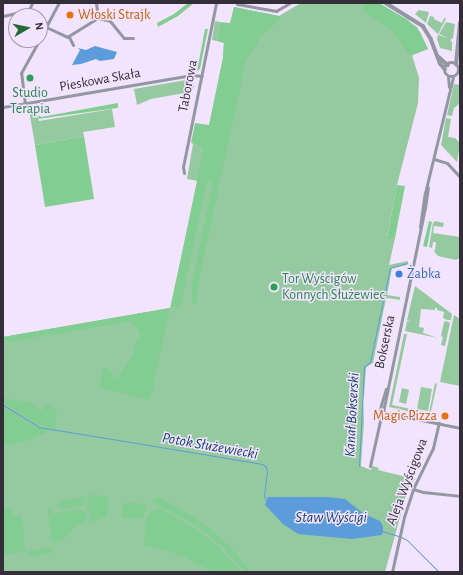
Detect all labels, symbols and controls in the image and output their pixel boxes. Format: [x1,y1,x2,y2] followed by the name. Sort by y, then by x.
[78,7,150,23] place label: Włoski Strajk
[8,8,48,48] north arrow
[65,10,75,20] marker: Włoski Strajk
[33,22,45,31] text: N
[175,58,201,114] street label: Taborowa
[58,65,142,95] street label: Pieskowa Skała
[25,73,35,83] marker: Studio Terapia
[10,85,50,118] place label: Studio Terapia
[407,266,441,282] place label: Żabka
[394,269,404,279] marker: Żabka
[282,271,385,304] place label: Tor Wyścigów Konnych Służewiec
[269,282,279,292] marker: Tor Wyścigów Konnych Służewiec
[371,314,399,370] street label: Bokserska
[341,372,363,458] water label: Kanał Bokserski
[373,408,437,424] place label: Magic Pizza
[440,411,450,421] marker: Magic Pizza
[161,429,259,463] water label: Potok Służewiecki
[383,436,431,528] street label: Aleja Wyścigowa
[295,509,367,527] water label: Staw Wyścigi

